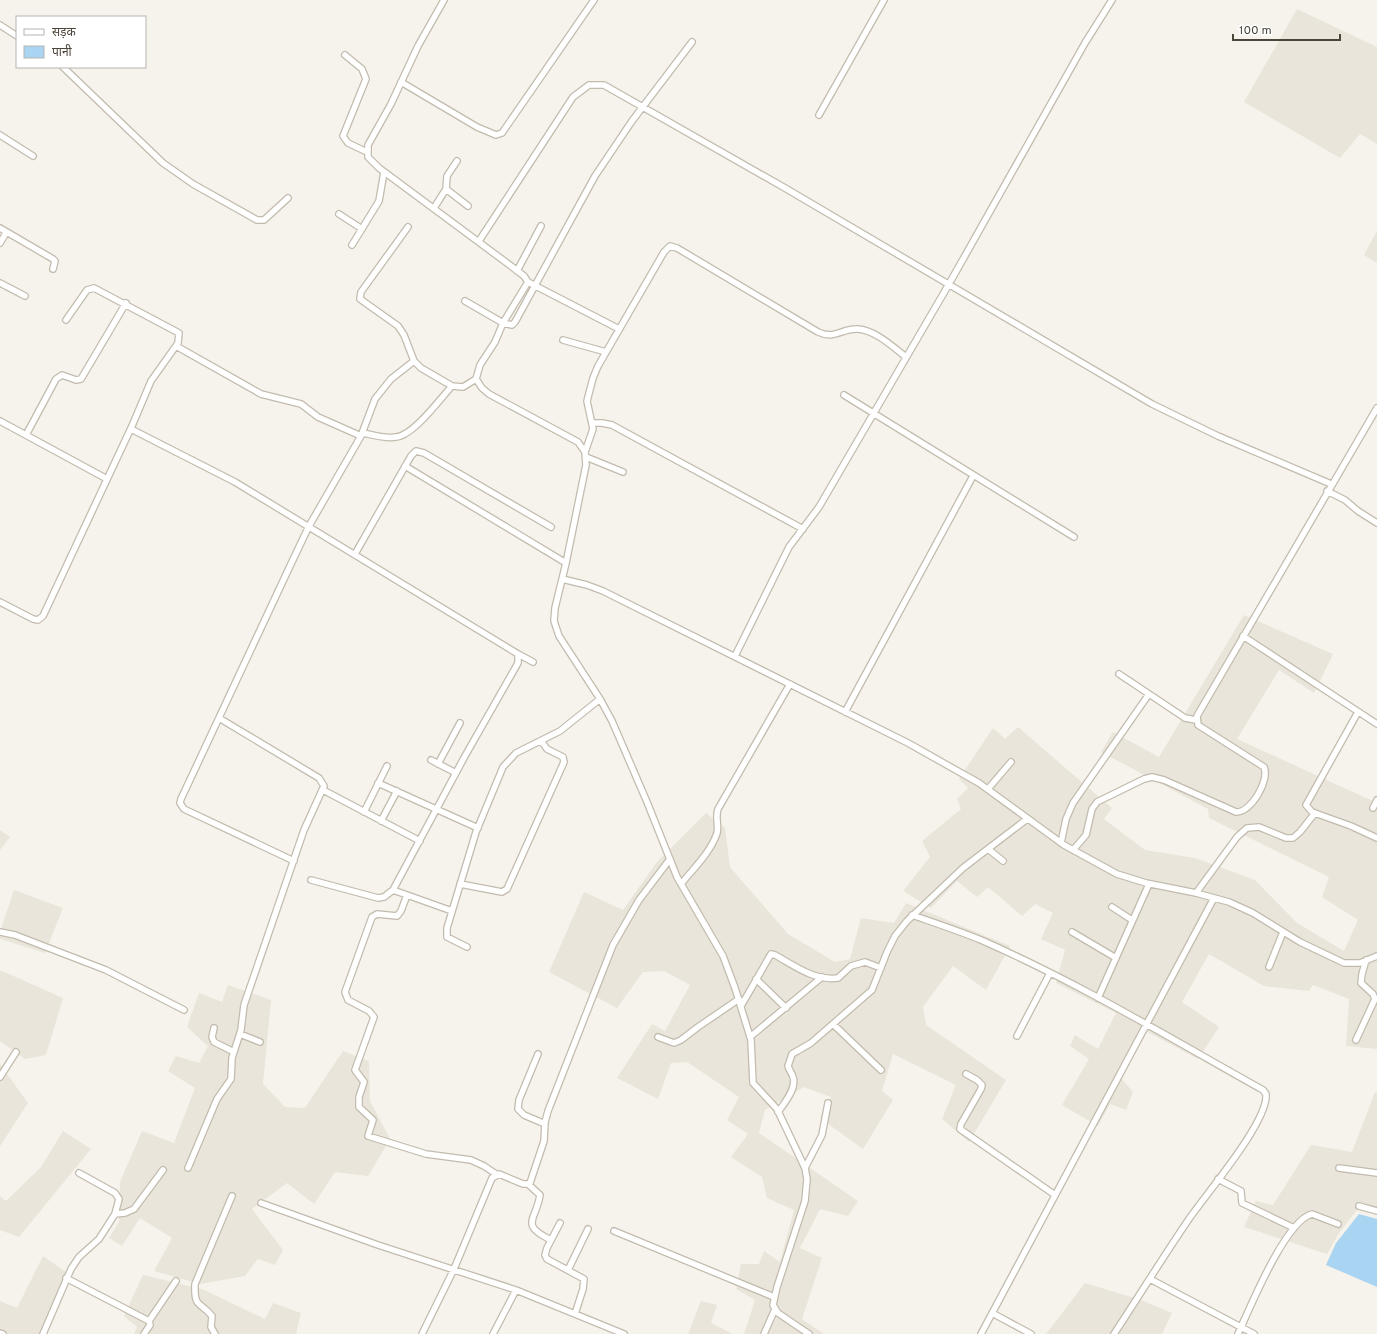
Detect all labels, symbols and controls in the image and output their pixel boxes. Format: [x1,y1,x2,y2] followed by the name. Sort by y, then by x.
[16,16,146,68] legend
[1233,16,1340,42] scale bar
[1239,23,1272,39] text: 100 m
[52,25,77,41] text: सड़क
[52,44,73,61] text: पानी

